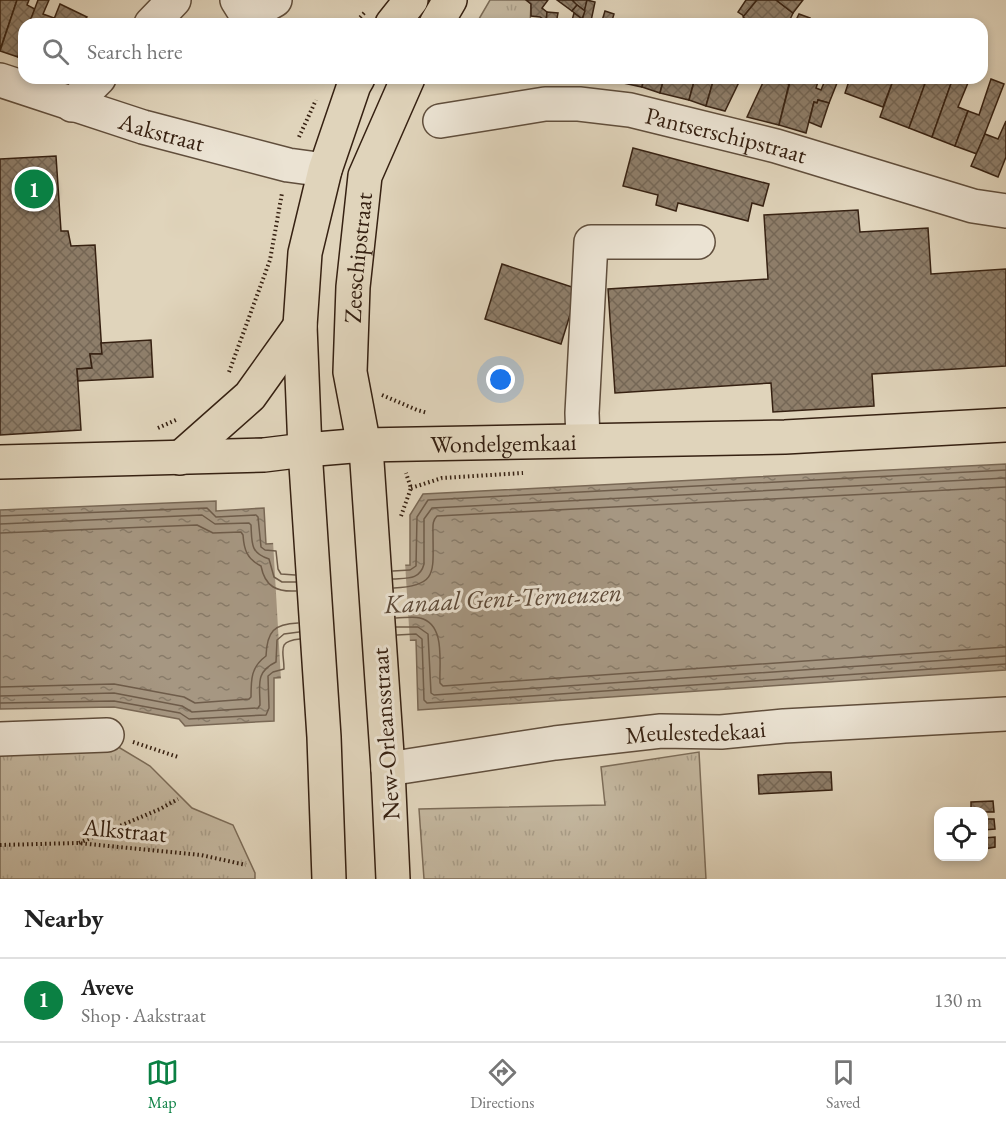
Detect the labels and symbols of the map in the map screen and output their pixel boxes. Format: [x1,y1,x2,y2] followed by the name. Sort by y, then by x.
[642,99,811,170] street label: Pantserschipstraat
[114,104,209,158] street label: Aakstraat
[15,166,54,212] pin: 1
[336,190,379,324] street label: Zeeschipstraat
[486,365,515,394] your location
[430,425,577,459] street label: Wondelgemkaai
[382,575,623,621] water label: Kanaal Gent-Terneuzen
[363,646,406,821] street label: New-Orleansstraat
[623,712,767,750] street label: Meulestedekaai
[81,811,168,849] street label: Alkstraat

